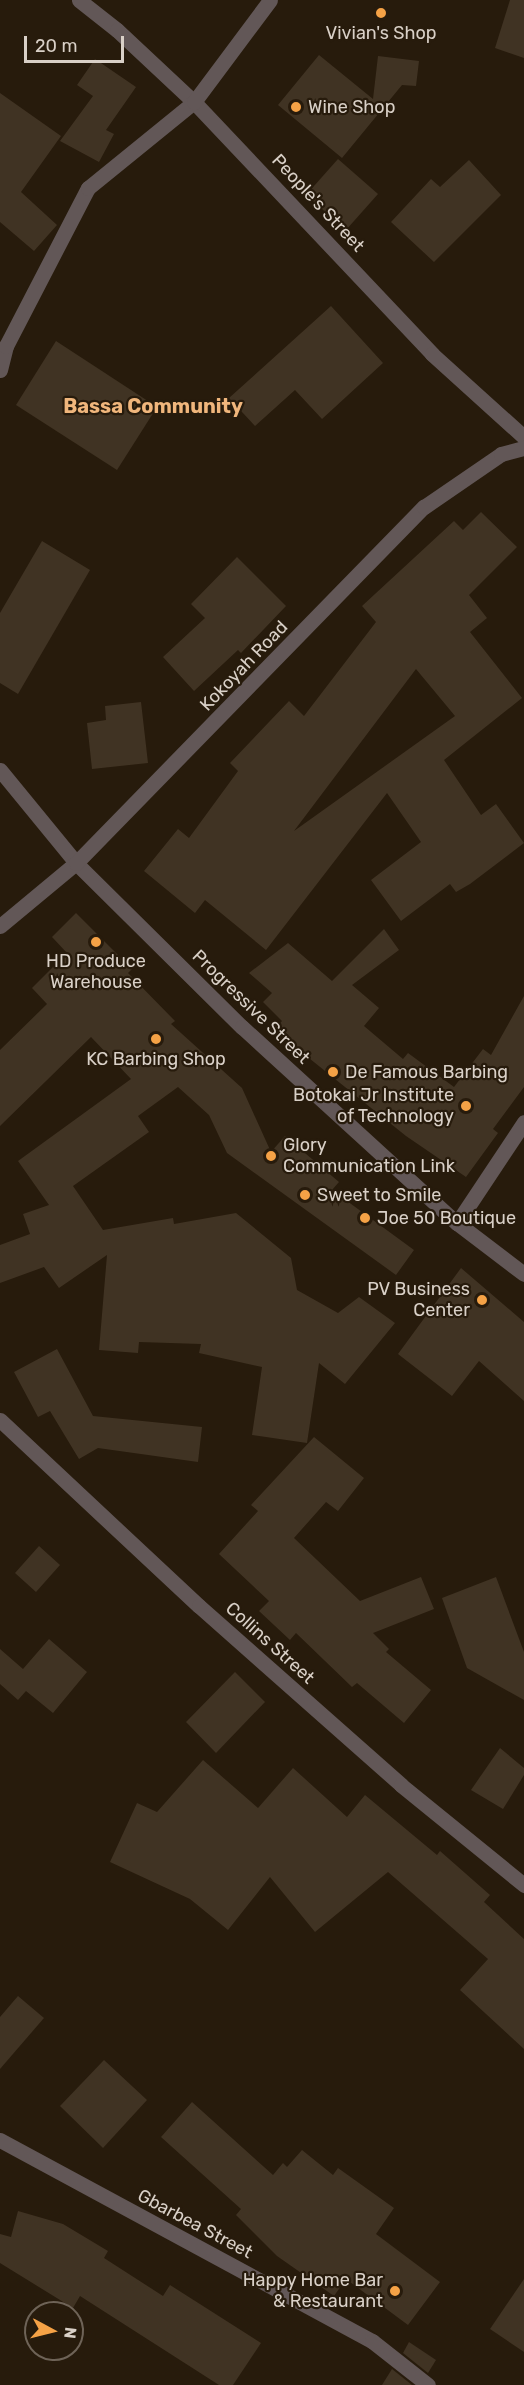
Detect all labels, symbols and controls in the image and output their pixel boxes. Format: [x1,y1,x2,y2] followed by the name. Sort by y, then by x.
[374,6,388,20] marker: Vivian's Shop
[325,22,437,44] place label: Vivian's Shop
[27,24,128,62] scale bar
[35,35,77,57] text: 20 m
[308,96,395,118] place label: Wine Shop
[289,100,303,114] marker: Wine Shop
[267,150,369,256] street label: People's Street
[63,394,243,418] district label: Bassa Community
[196,616,292,716] street label: Kokoyah Road
[89,935,103,949] marker: HD Produce Warehouse
[188,945,314,1069] street label: Progressive Street
[46,951,146,994] place label: HD Produce Warehouse
[149,1032,163,1046] marker: KC Barbing Shop
[86,1048,226,1070] place label: KC Barbing Shop
[345,1061,508,1083] place label: De Famous Barbing
[326,1065,340,1079] marker: De Famous Barbing
[293,1085,454,1128] place label: Botokai Jr Institute of Technology
[459,1099,473,1113] marker: Botokai Jr Institute of Technology
[283,1135,455,1178] place label: Glory Communication Link
[264,1149,278,1163] marker: Glory Communication Link
[317,1184,442,1206] place label: Sweet to Smile
[298,1188,312,1202] marker: Sweet to Smile
[377,1207,516,1229] place label: Joe 50 Boutique
[358,1211,372,1225] marker: Joe 50 Boutique
[367,1279,470,1322] place label: PV Business Center
[475,1293,489,1307] marker: PV Business Center
[221,1598,319,1688] street label: Collins Street
[134,2185,256,2263] street label: Gbarbea Street
[242,2270,383,2312] place label: Happy Home Bar & Restaurant
[388,2284,402,2298] marker: Happy Home Bar & Restaurant
[24,2301,84,2361] north arrow
[60,2326,81,2340] text: N

